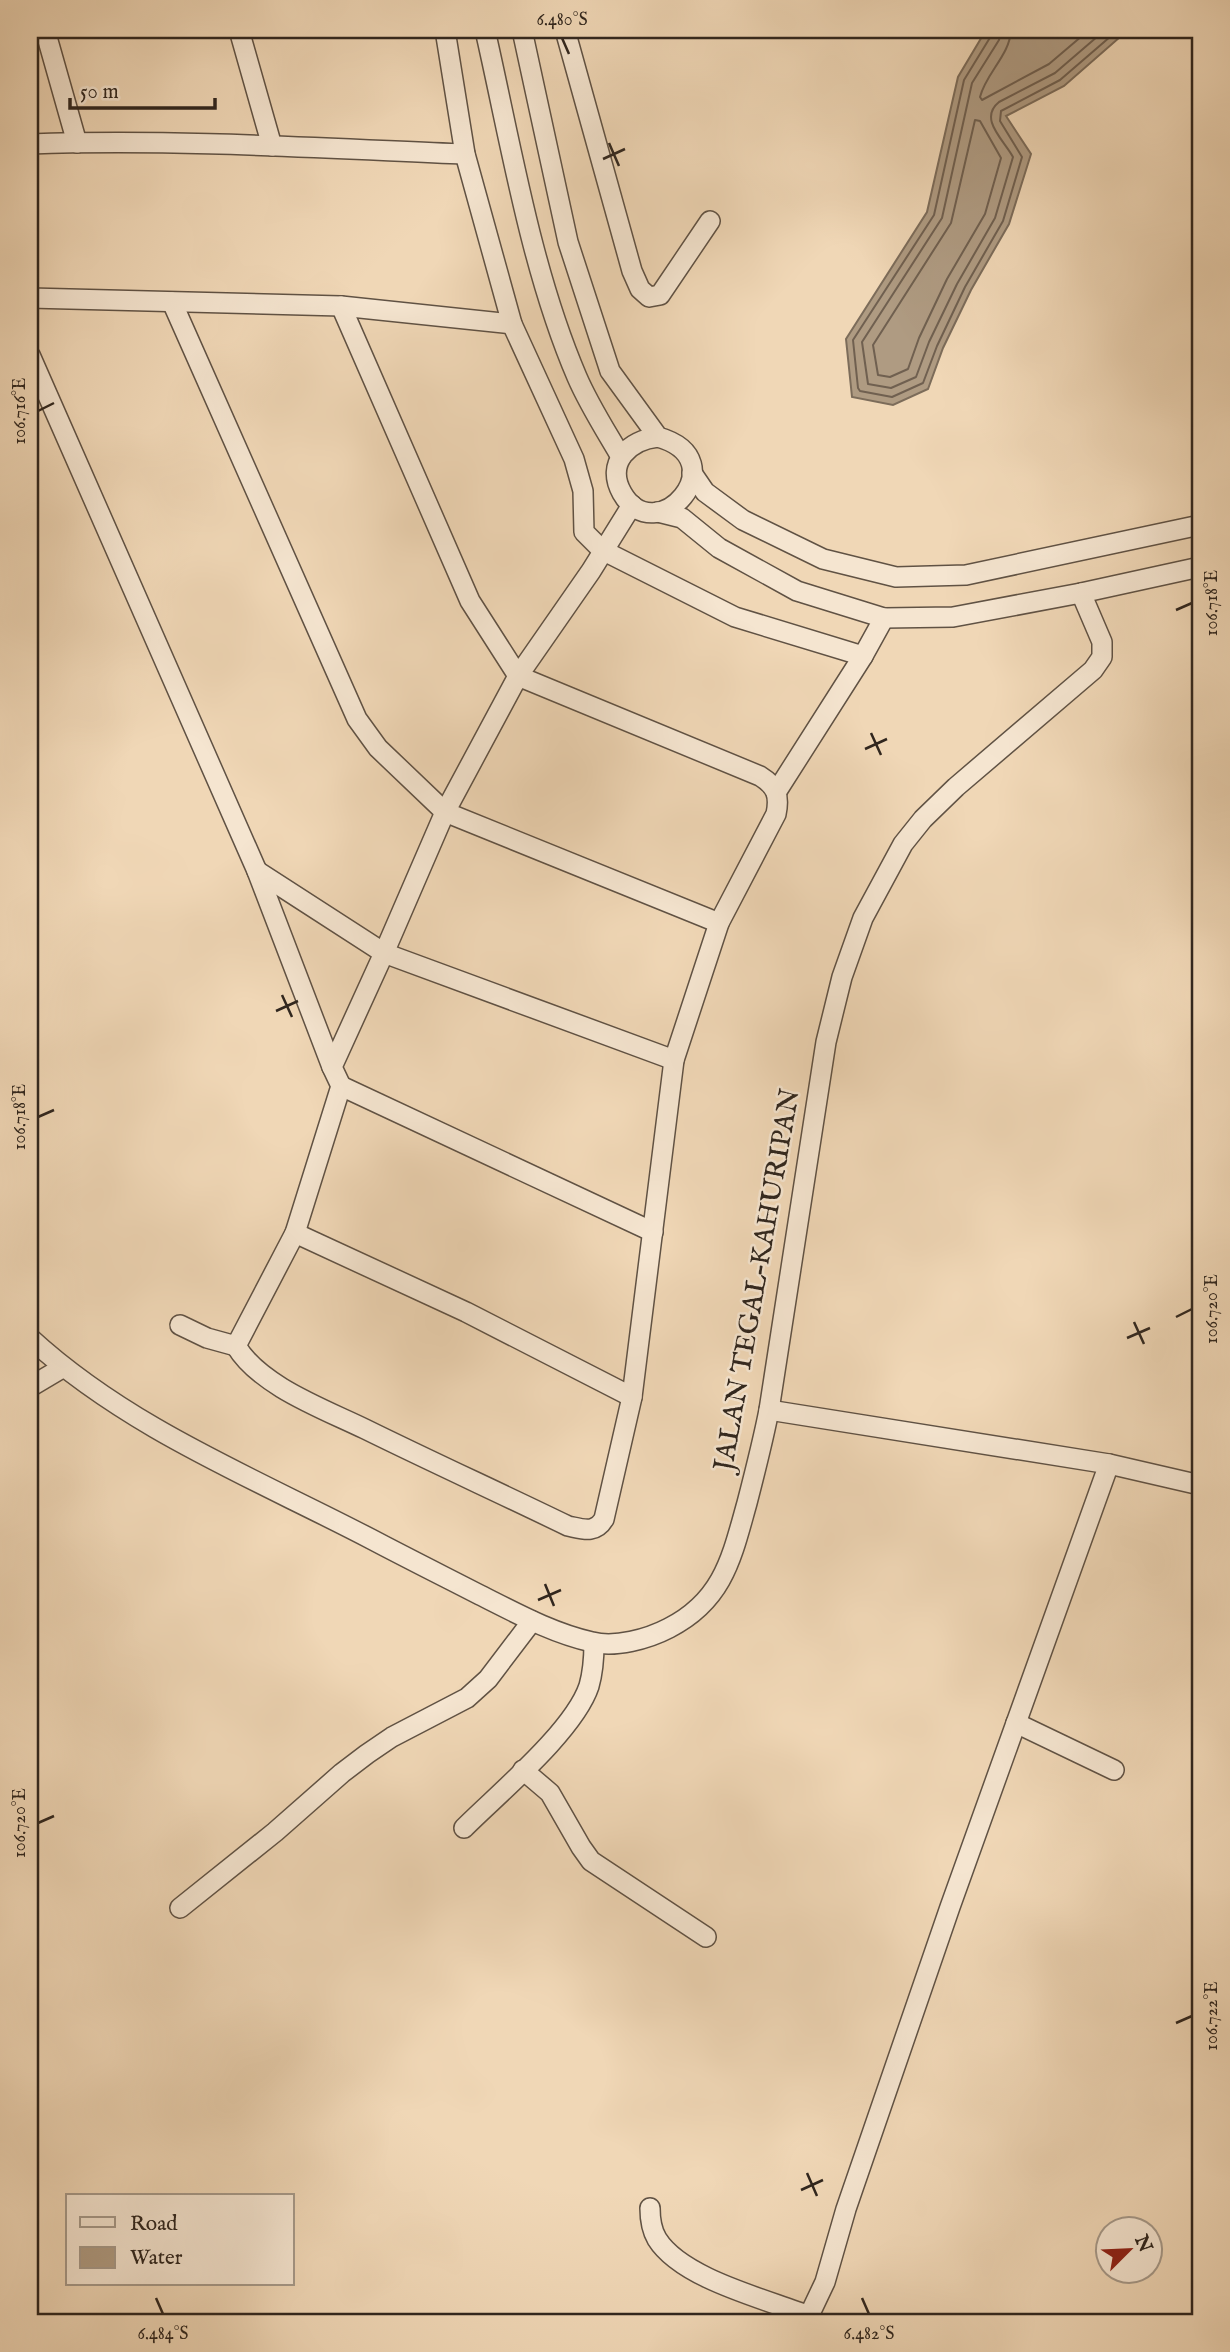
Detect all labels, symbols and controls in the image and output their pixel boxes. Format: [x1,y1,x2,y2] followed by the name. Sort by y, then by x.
[536,9,588,32] text: 6.480°S
[70,66,215,110] scale bar
[80,79,119,106] text: 50 m
[9,378,32,444] text: 106.716°E
[1201,570,1224,636] text: 106.718°E
[9,1084,32,1150] text: 106.718°E
[707,1086,809,1477] street label: JALAN TEGAL–KAHURIPAN
[1201,1274,1224,1344] text: 106.720°E
[9,1788,32,1858] text: 106.720°E
[1201,1981,1224,2051] text: 106.722°E
[66,2194,294,2286] legend
[130,2211,178,2238] text: Road
[1094,2216,1164,2286] north arrow
[1128,2231,1157,2257] text: N
[130,2245,183,2272] text: Water
[137,2323,189,2346] text: 6.484°S
[844,2323,894,2346] text: 6.482°S

